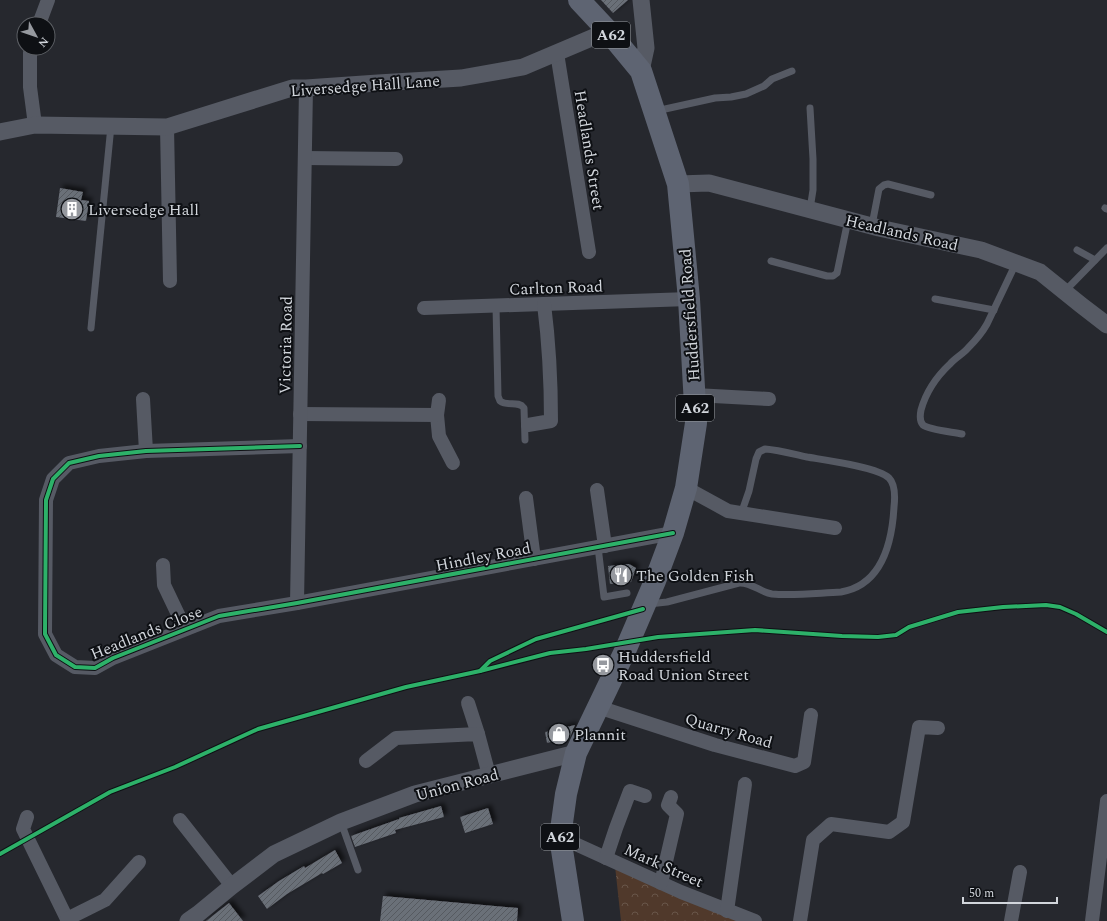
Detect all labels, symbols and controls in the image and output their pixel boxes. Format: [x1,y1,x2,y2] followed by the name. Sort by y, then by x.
[16,16,56,56] north arrow
[592,22,630,48] road number: A62
[34,33,53,51] text: N
[289,69,441,103] street label: Liversedge Hall Lane
[568,88,610,212] street label: Headlands Street
[59,196,85,222] building icon: Liversedge Hall
[88,198,199,222] place label: Liversedge Hall
[843,208,961,258] street label: Headlands Road
[673,248,707,382] street label: Huddersfield Road
[509,274,604,302] street label: Carlton Road
[273,296,299,394] street label: Victoria Road
[676,395,714,421] road number: A62
[434,536,533,578] street label: Hindley Road
[608,562,634,588] restaurant icon: The Golden Fish
[636,564,754,588] place label: The Golden Fish
[87,600,206,666] street label: Headlands Close
[618,645,749,687] place label: Huddersfield Road Union Street
[590,652,616,678] bus stop icon: Huddersfield Road Union Street
[682,707,775,755] street label: Quarry Road
[546,721,572,747] shop icon: Plannit
[574,723,626,747] place label: Plannit
[413,762,501,808] street label: Union Road
[541,824,579,850] road number: A62
[620,838,707,894] street label: Mark Street
[963,879,1057,905] scale bar
[969,884,994,903] text: 50 m

